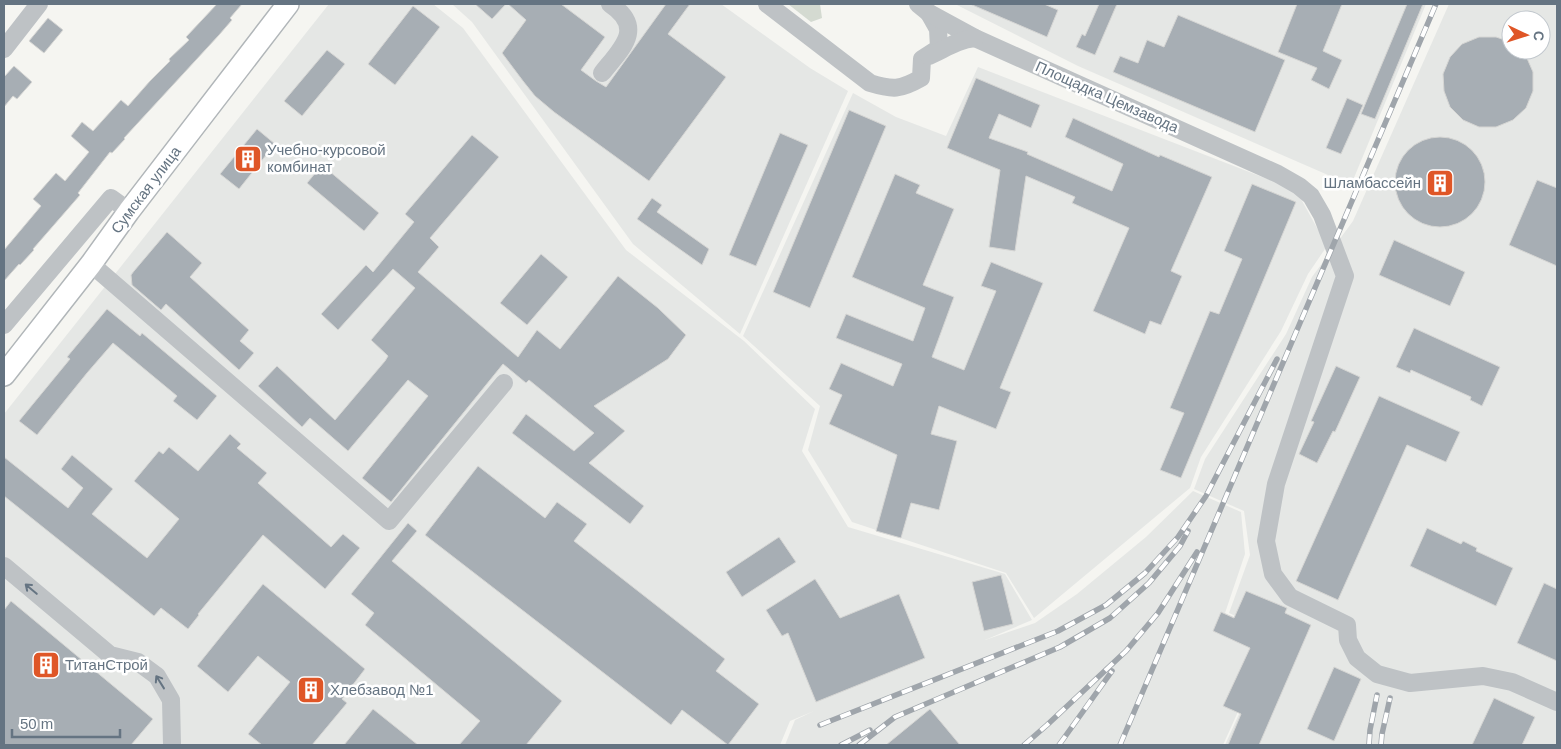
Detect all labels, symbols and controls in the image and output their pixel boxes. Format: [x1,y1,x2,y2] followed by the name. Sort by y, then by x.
[1501,10,1551,60] north arrow
[1531,30,1547,42] text: С
[1033,57,1182,136] street label: Площадка Цемзавода
[267,141,386,175] place label: Учебно-курсовой комбинат
[107,142,184,237] street label: Сумская улица
[233,144,263,174] building icon: Учебно-курсовой комбинат
[1425,168,1455,198] building icon: Шламбассейн
[1323,174,1421,191] place label: Шламбассейн
[25,583,38,594] one-way arrow
[31,650,61,680] building icon: ТитанСтрой
[65,656,148,673] place label: ТитанСтрой
[155,675,166,689] one-way arrow
[296,675,326,705] building icon: Хлебзавод №1
[330,681,434,698] place label: Хлебзавод №1
[12,706,120,738] scale bar
[20,715,53,732] text: 50 m

